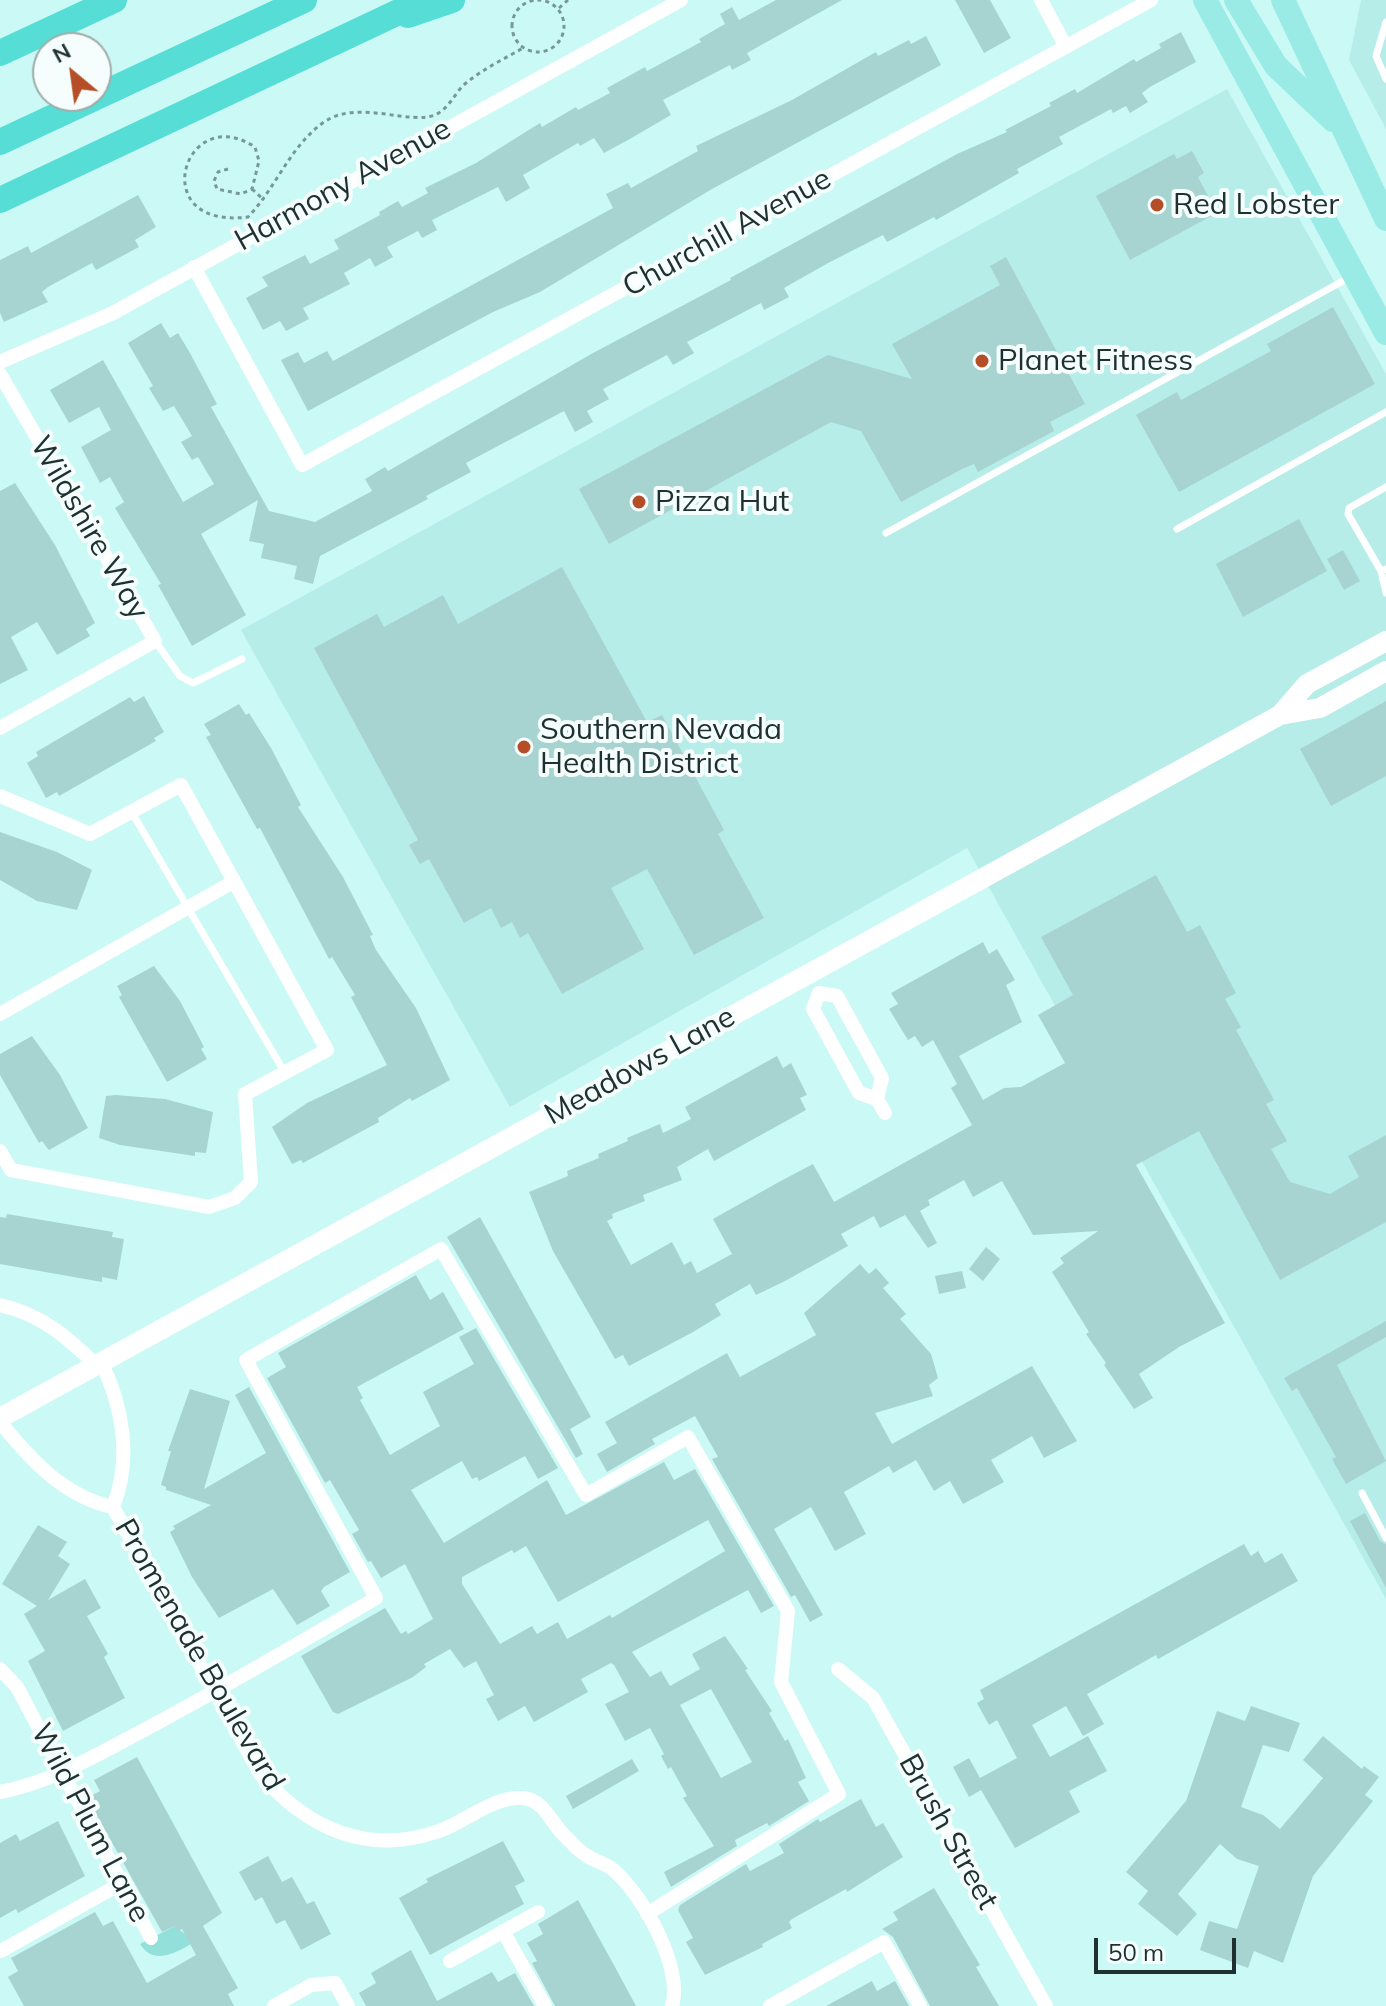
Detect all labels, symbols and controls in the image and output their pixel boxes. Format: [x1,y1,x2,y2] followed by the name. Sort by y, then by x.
[32,32,112,112] north arrow
[47,36,75,69] text: N
[229,111,457,259] street label: Harmony Avenue
[617,161,837,305] street label: Churchill Avenue
[1173,187,1339,223] place label: Red Lobster
[1148,196,1166,214] marker: Red Lobster
[998,343,1193,379] place label: Planet Fitness
[973,352,991,370] marker: Planet Fitness
[22,430,156,626] street label: Wildshire Way
[655,484,789,520] place label: Pizza Hut
[630,493,648,511] marker: Pizza Hut
[540,712,782,782] place label: Southern Nevada Health District
[515,738,533,756] marker: Southern Nevada Health District
[539,999,741,1133] street label: Meadows Lane
[106,1513,292,1797] street label: Promenade Boulevard
[22,1717,158,1929] street label: Wild Plum Lane
[891,1748,1005,1916] street label: Brush Street
[1098,1922,1240,1972] scale bar
[1108,1937,1164,1967] text: 50 m

